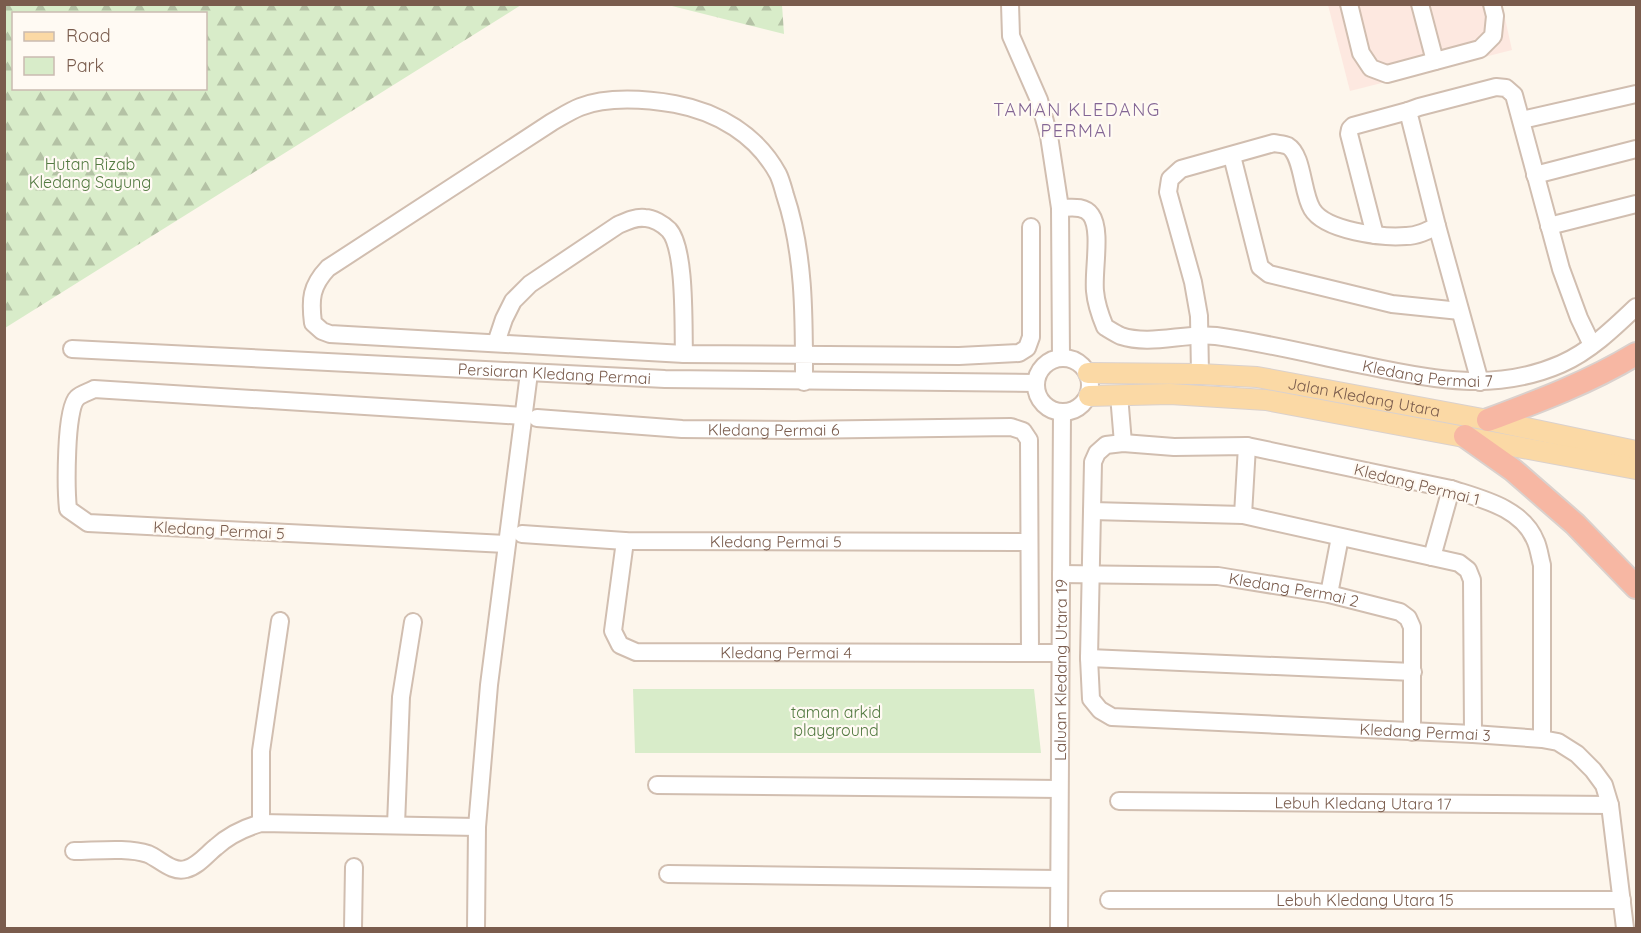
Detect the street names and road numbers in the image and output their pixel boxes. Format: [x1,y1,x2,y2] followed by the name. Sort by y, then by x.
[1361,355,1493,391] street label: Kledang Permai 7
[457,359,651,388] street label: Persiaran Kledang Permai
[1286,373,1442,421] street label: Jalan Kledang Utara
[708,419,840,440] street label: Kledang Permai 6
[1352,459,1482,509] street label: Kledang Permai 1
[153,517,285,543] street label: Kledang Permai 5
[710,531,842,552] street label: Kledang Permai 5
[1227,568,1361,611] street label: Kledang Permai 2
[1050,579,1071,761] street label: Laluan Kledang Utara 19
[720,642,852,663] street label: Kledang Permai 4
[1359,719,1492,745] street label: Kledang Permai 3
[1274,792,1452,814] street label: Lebuh Kledang Utara 17
[1276,890,1454,910] street label: Lebuh Kledang Utara 15

